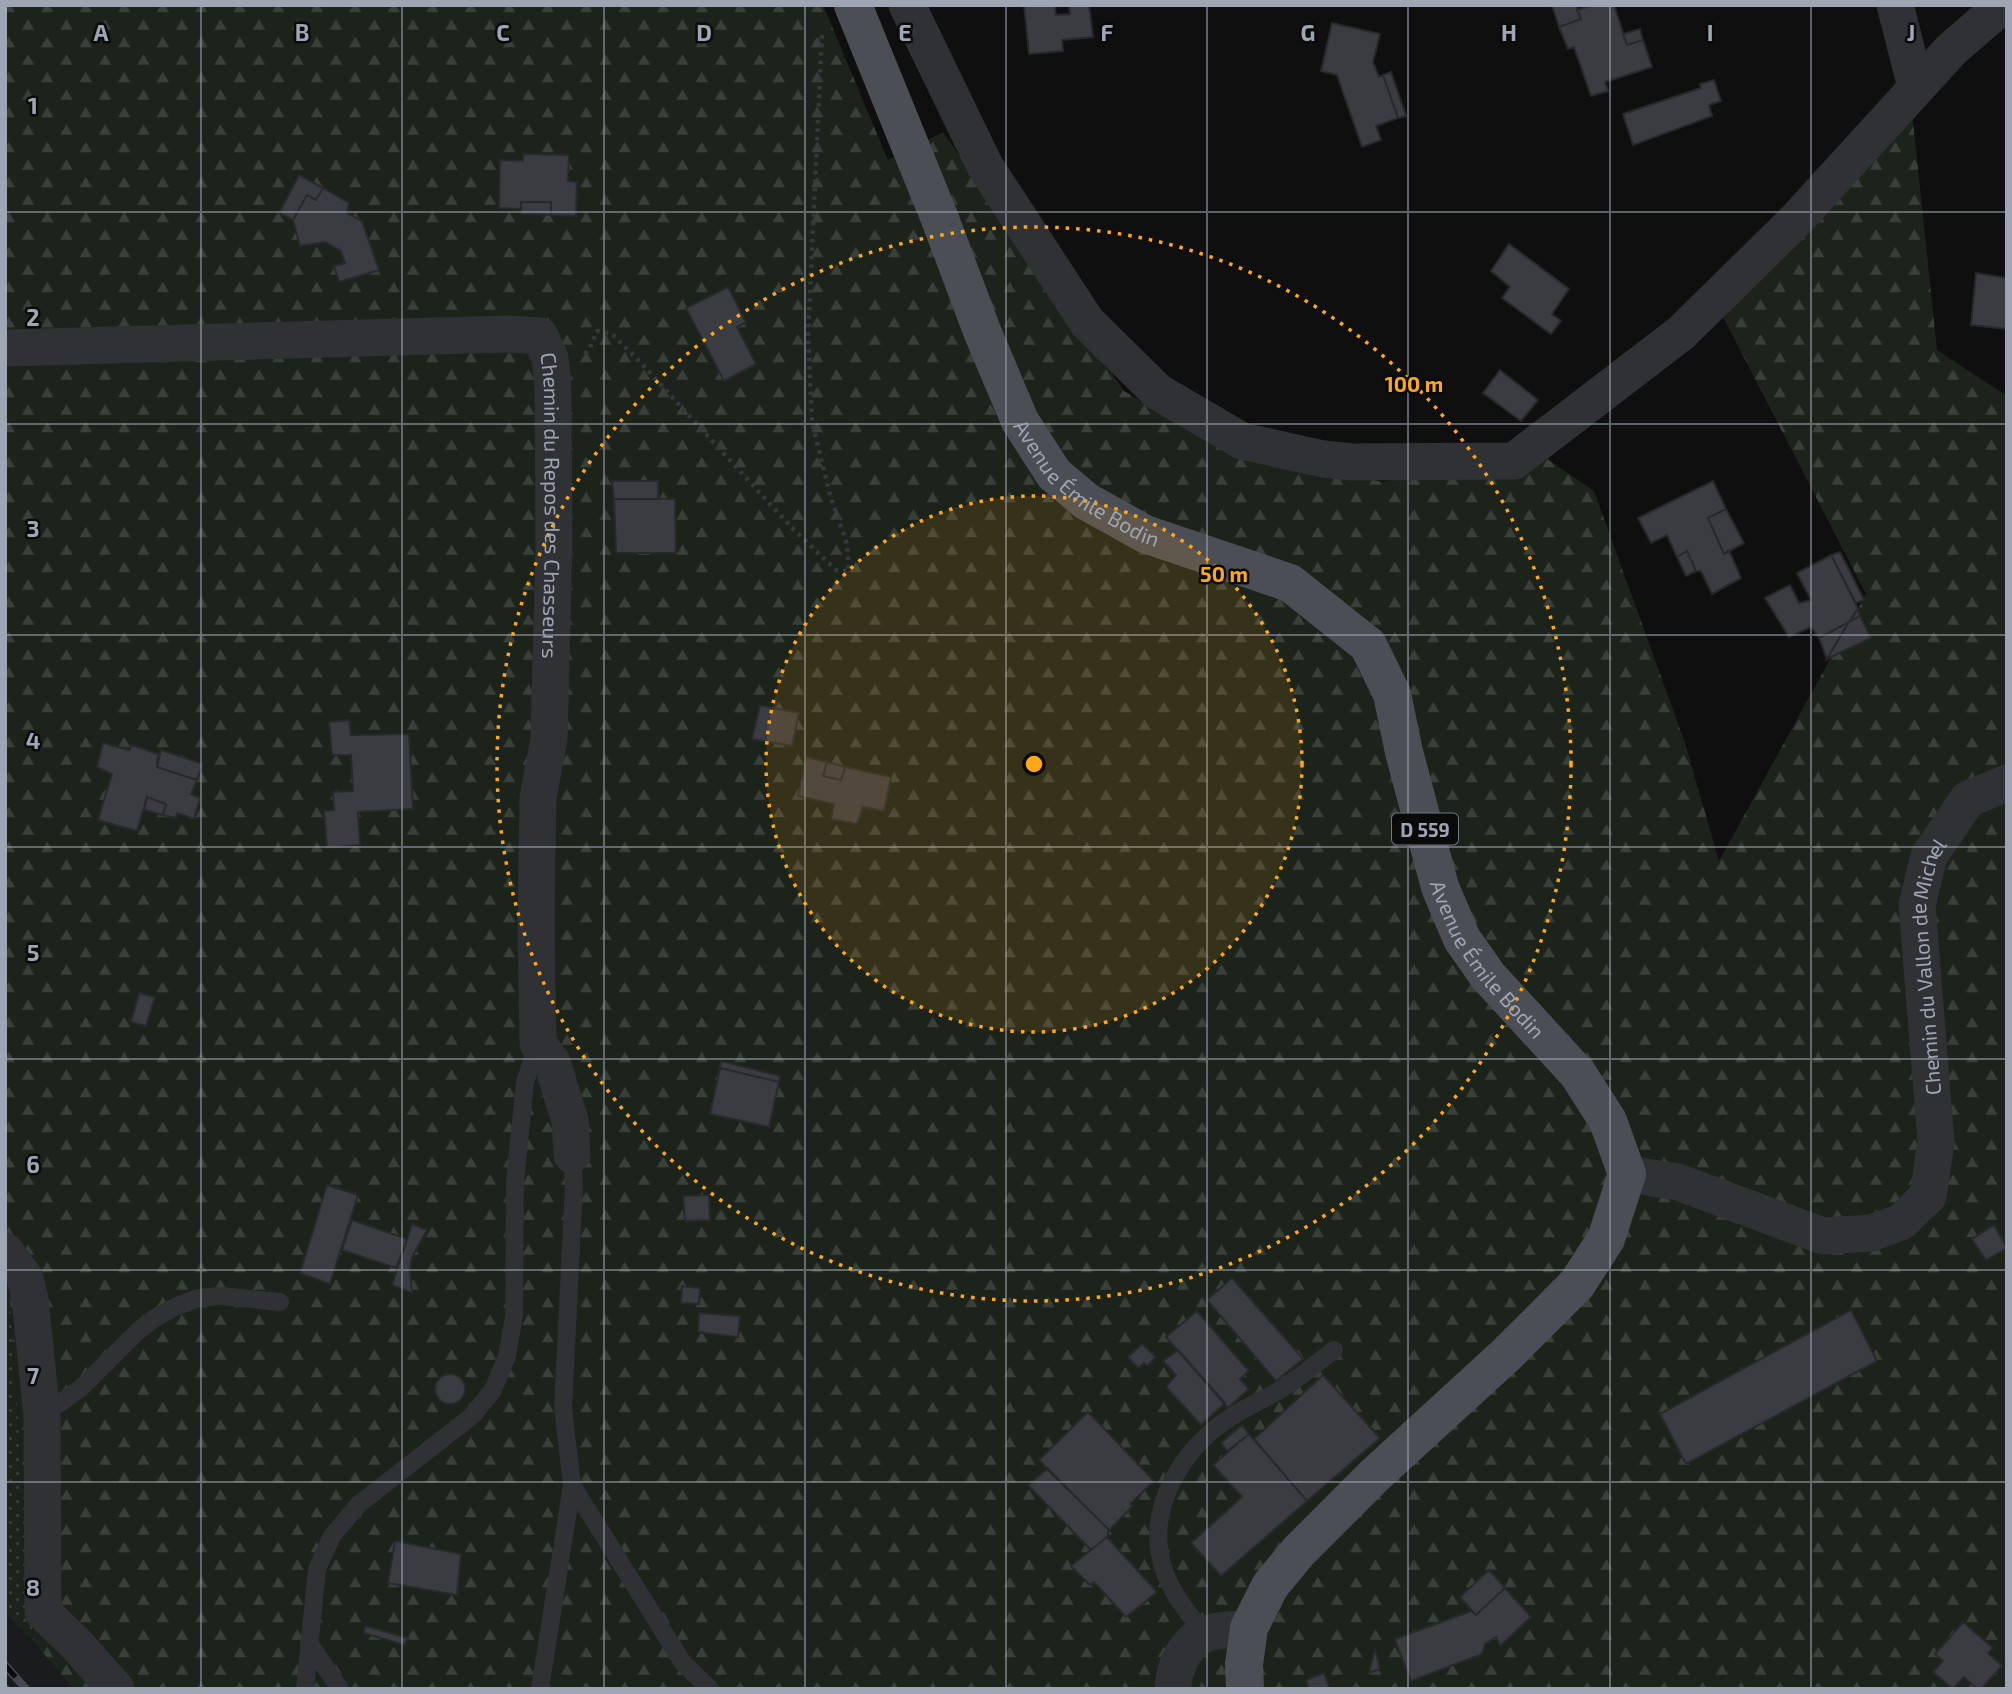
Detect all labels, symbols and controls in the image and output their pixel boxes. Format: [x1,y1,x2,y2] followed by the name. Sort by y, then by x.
[93,18,109,46] text: A
[295,18,309,46] text: B
[496,18,510,46] text: C
[696,18,712,46] text: D
[898,18,912,46] text: E
[1101,18,1114,46] text: F
[1301,18,1315,46] text: G
[1501,18,1517,46] text: H
[1707,18,1713,46] text: I
[1907,18,1915,46] text: J
[28,91,38,119] text: 1
[26,303,40,331] text: 2
[537,351,567,659] street label: Chemin du Repos des Chasseurs
[1385,371,1443,396] text: 100 m
[1010,414,1163,551] street label: Avenue Émile Bodin
[26,514,40,542] text: 3
[1200,561,1248,586] text: 50 m
[26,726,40,754] text: 4
[1022,752,1046,776] centre of rings
[1392,814,1458,844] road number: D 559
[1904,832,1951,1096] street label: Chemin du Vallon de Michel
[1426,877,1551,1043] street label: Avenue Émile Bodin
[27,938,39,966] text: 5
[26,1150,40,1178] text: 6
[27,1361,39,1389] text: 7
[26,1573,40,1601] text: 8

